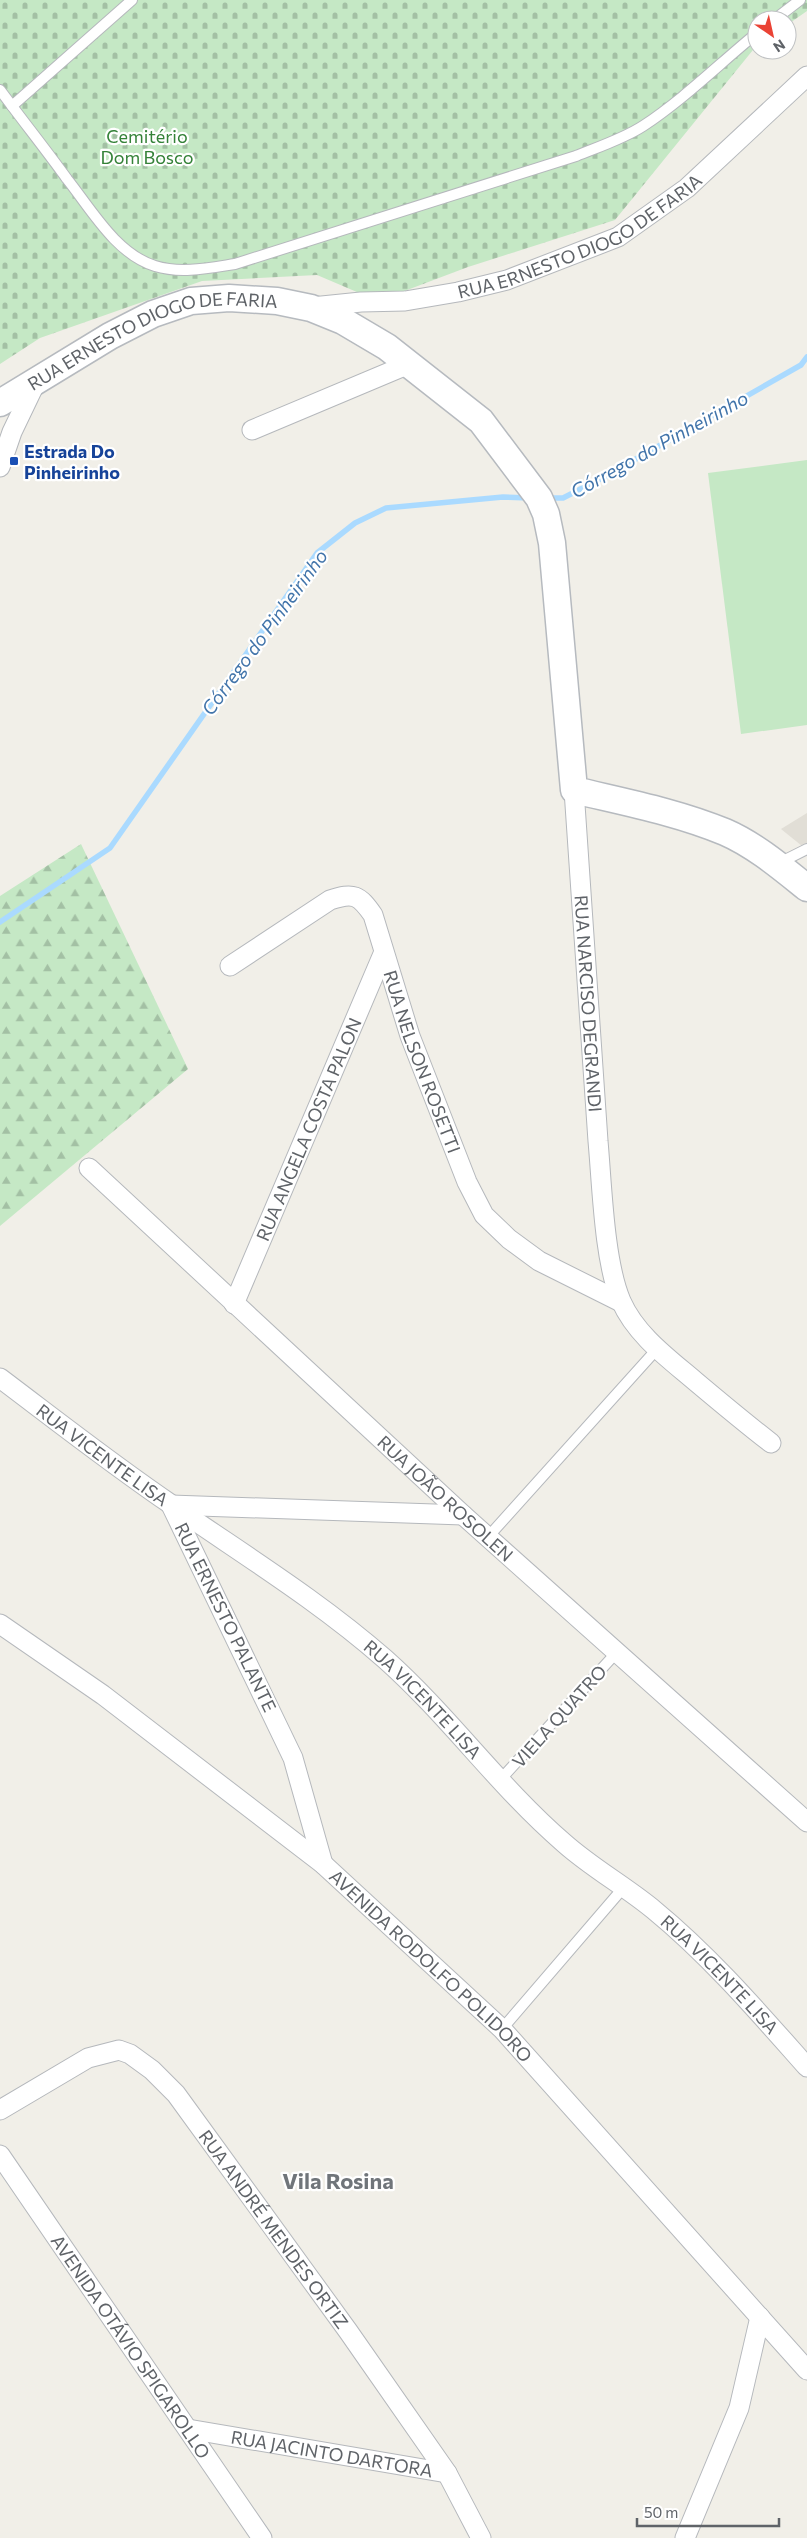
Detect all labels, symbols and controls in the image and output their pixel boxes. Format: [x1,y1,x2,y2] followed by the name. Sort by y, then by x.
[747,10,797,60] north arrow
[770,36,789,56] text: N
[100,125,194,168] park label: Cemitério Dom Bosco
[455,169,706,303] street label: RUA ERNESTO DIOGO DE FARIA
[23,287,278,395] street label: RUA ERNESTO DIOGO DE FARIA
[566,386,752,502] water label: Córrego do Pinheirinho
[24,440,120,483] place label: Estrada Do Pinheirinho
[8,455,20,467] marker: Estrada Do Pinheirinho
[196,545,332,719] water label: Córrego do Pinheirinho
[570,894,607,1113] street label: RUA NARCISO DEGRANDI
[380,967,466,1156] street label: RUA NELSON ROSETTI
[251,1014,366,1244] street label: RUA ANGELA COSTA PALON
[32,1399,173,1510] street label: RUA VICENTE LISA
[373,1431,518,1566] street label: RUA JOÃO ROSOLEN
[171,1519,281,1715] street label: RUA ERNESTO PALANTE
[360,1635,486,1763] street label: RUA VICENTE LISA
[507,1660,611,1772] street label: VIELA QUATRO
[325,1865,537,2066] street label: AVENIDA RODOLFO POLIDORO
[657,1910,783,2038] street label: RUA VICENTE LISA
[195,2125,353,2333] street label: RUA ANDRÉ MENDES ORTIZ
[282,2167,394,2194] district label: Vila Rosina
[47,2230,215,2463] street label: AVENIDA OTÁVIO SPIGAROLLO
[229,2425,435,2481] street label: RUA JACINTO DARTORA
[637,2496,780,2528] scale bar
[644,2503,678,2521] text: 50 m

